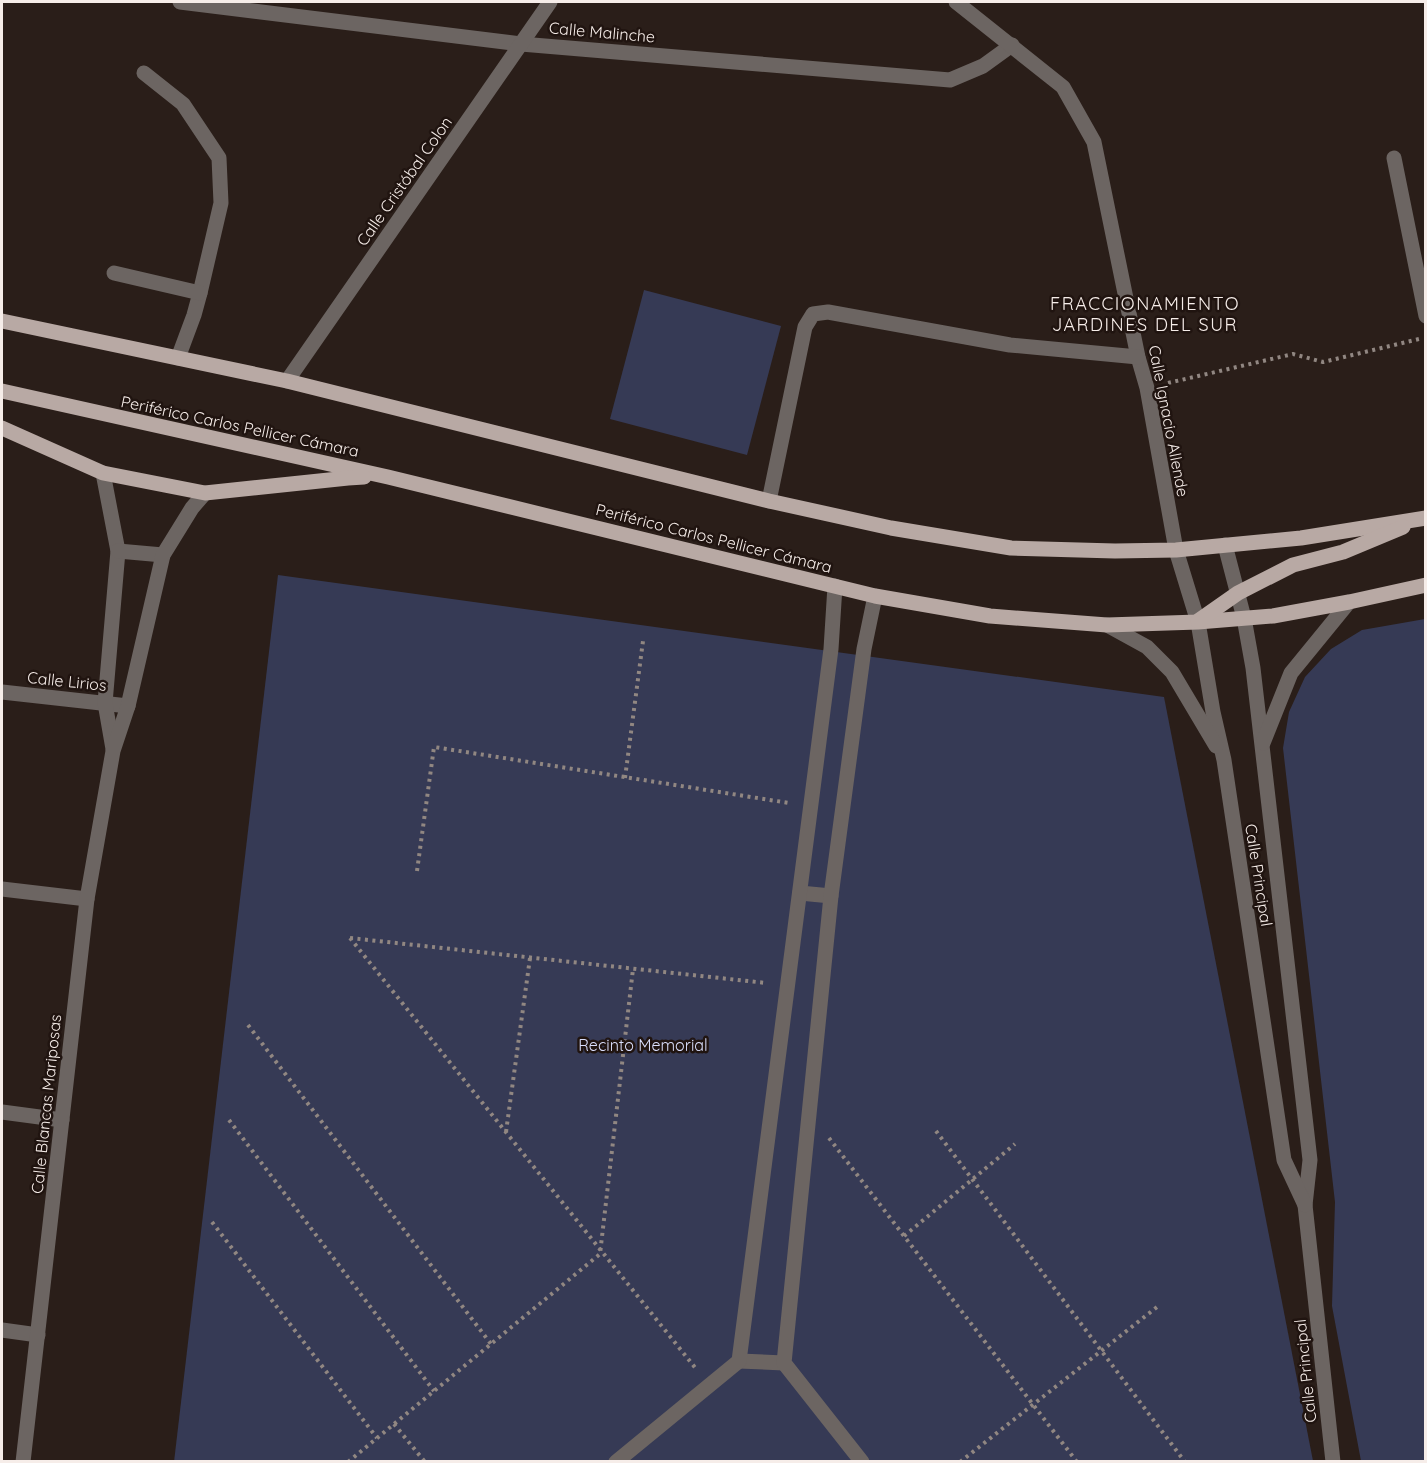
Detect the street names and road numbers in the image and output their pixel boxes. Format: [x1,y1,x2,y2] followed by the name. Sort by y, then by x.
[548,17,656,47] street label: Calle Malinche
[352,112,456,250] street label: Calle Cristóbal Colon
[1144,343,1194,499] street label: Calle Ignacio Allende
[119,391,361,461] street label: Periférico Carlos Pellicer Cámara
[594,499,834,577] street label: Periférico Carlos Pellicer Cámara
[26,667,108,695] street label: Calle Lirios
[1241,822,1277,928] street label: Calle Principal
[27,1013,65,1195] street label: Calle Blancas Mariposas
[1290,1318,1320,1424] street label: Calle Principal

